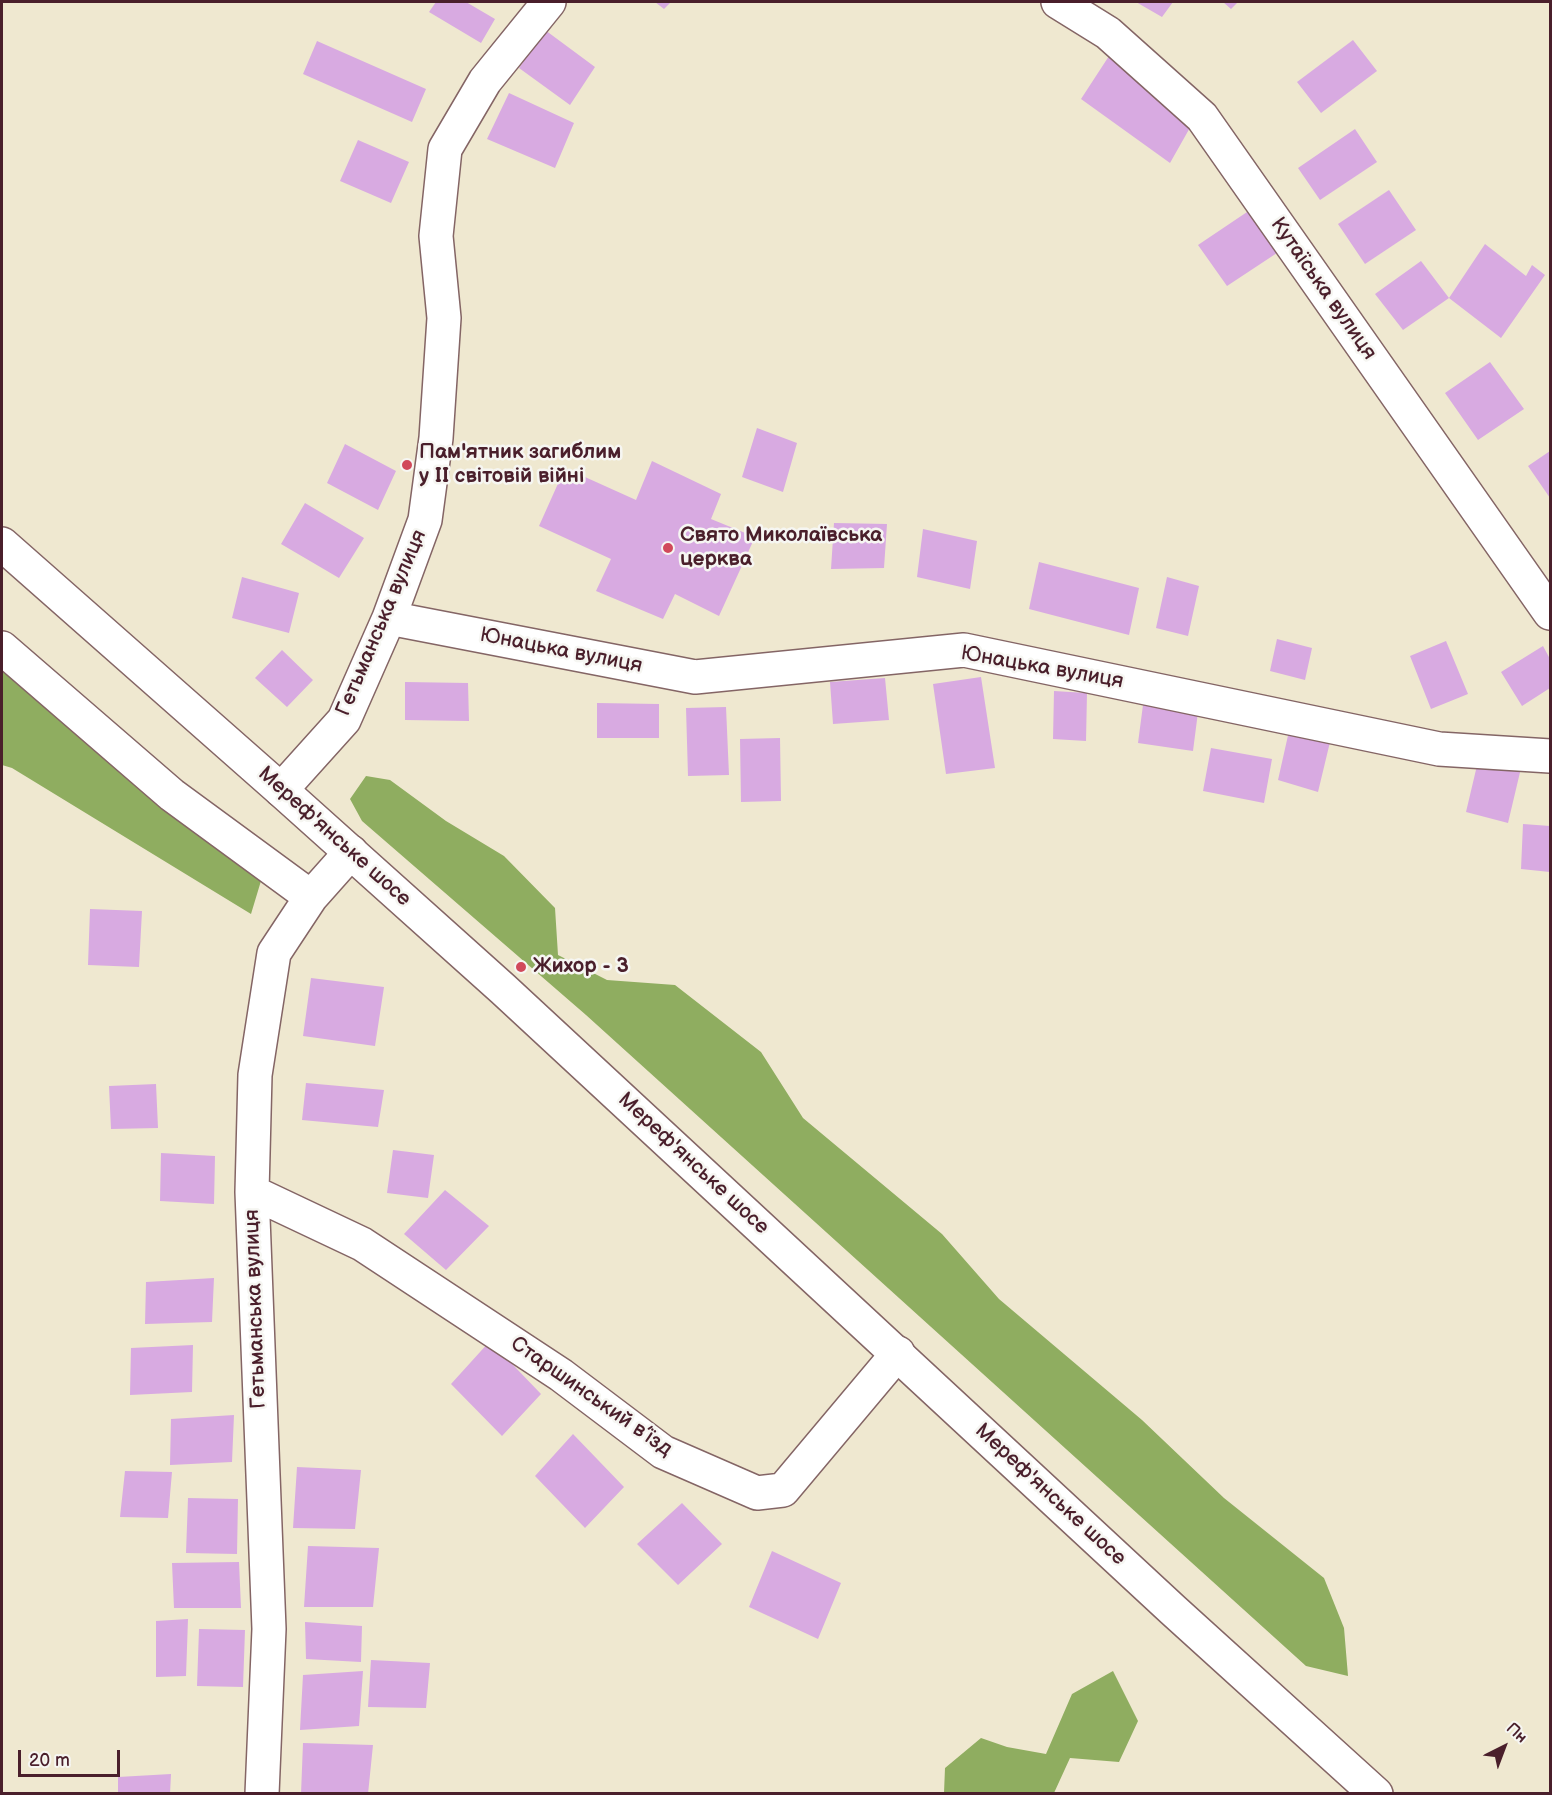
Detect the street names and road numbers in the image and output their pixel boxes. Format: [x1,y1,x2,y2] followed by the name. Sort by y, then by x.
[1265,213,1381,365] street label: Кутаїська вулиця
[331,526,433,720] street label: Гетьманська вулиця
[478,623,644,679] street label: Юнацька вулиця
[959,641,1125,695] street label: Юнацька вулиця
[252,762,416,912] street label: Мереф'янське шосе
[612,1088,774,1240] street label: Мереф'янське шосе
[240,1209,272,1409] street label: Гетьманська вулиця
[505,1332,677,1462] street label: Старшинський в’їзд
[969,1419,1131,1571] street label: Мереф'янське шосе

